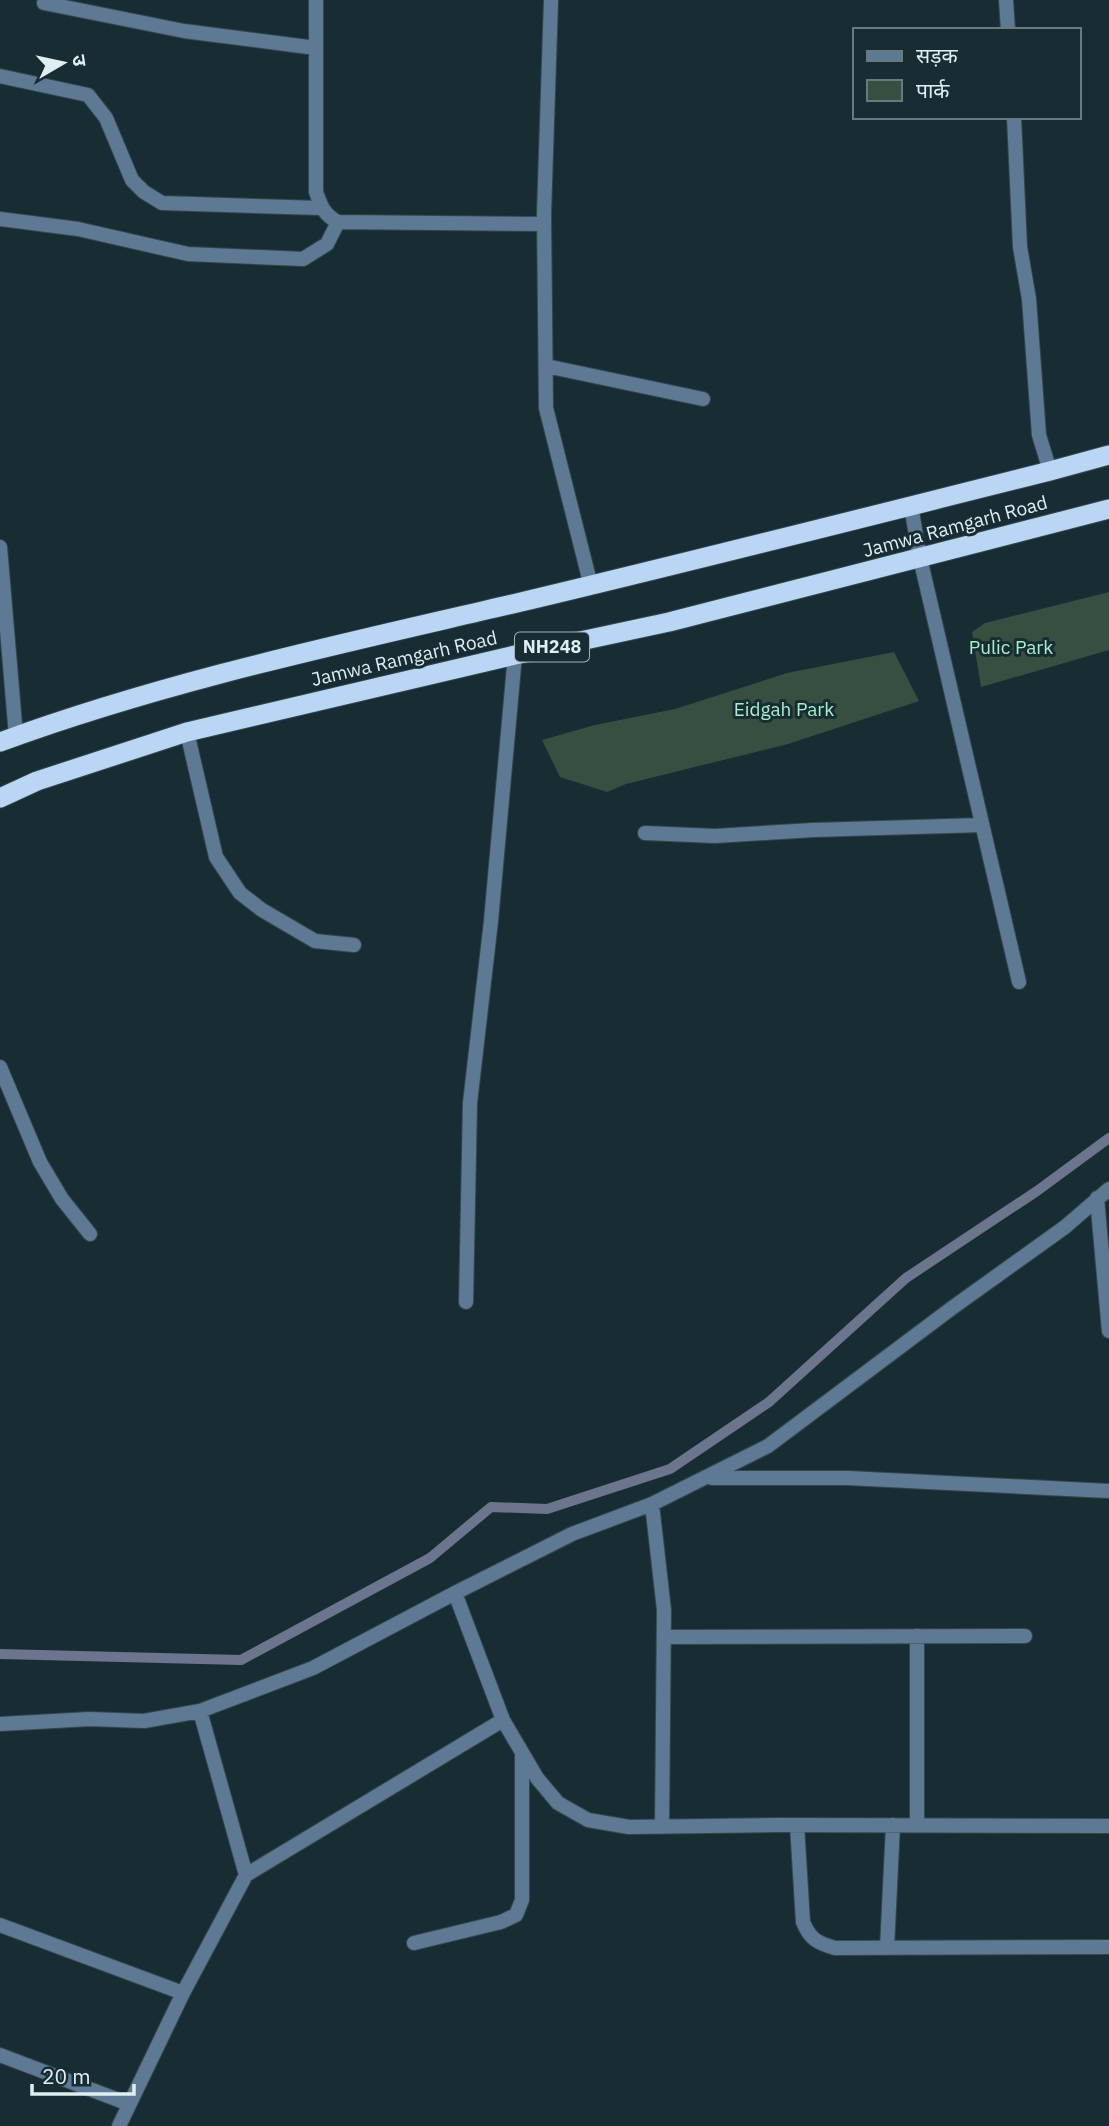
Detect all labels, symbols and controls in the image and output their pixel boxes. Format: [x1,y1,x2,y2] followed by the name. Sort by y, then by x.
[28,28,98,98] north arrow
[853,28,1081,119] legend
[916,41,958,69] text: सड़क
[67,53,93,69] text: उ
[916,76,950,104] text: पार्क
[860,490,1050,562] street label: Jamwa Ramgarh Road
[309,625,499,691] street label: Jamwa Ramgarh Road
[515,632,589,662] road number: NH248
[969,635,1053,659] park label: Pulic Park
[734,697,834,721] park label: Eidgah Park
[32,2052,133,2096] scale bar
[42,2062,91,2090] text: 20 m

